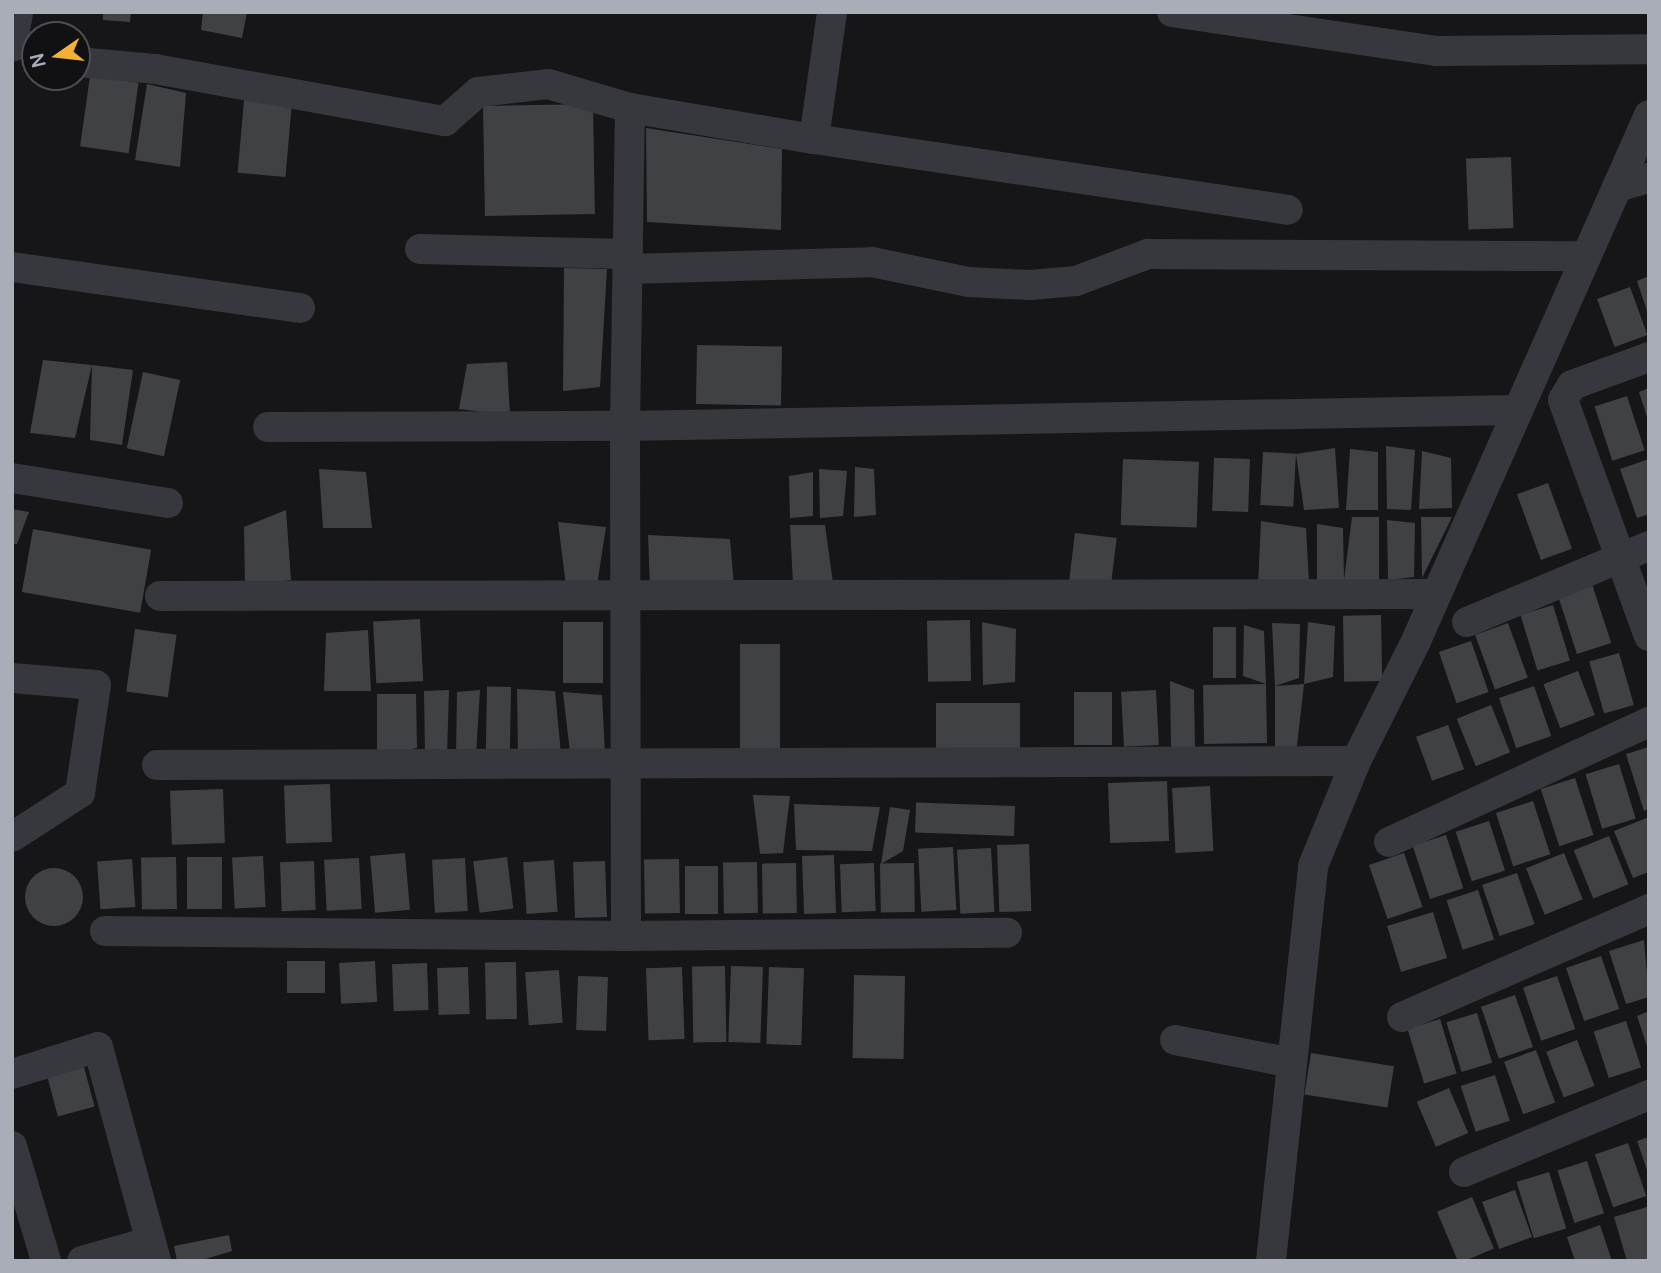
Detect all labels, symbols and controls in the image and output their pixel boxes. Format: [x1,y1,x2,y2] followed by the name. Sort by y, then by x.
[21,21,91,91] north arrow
[23,51,52,70] text: N

